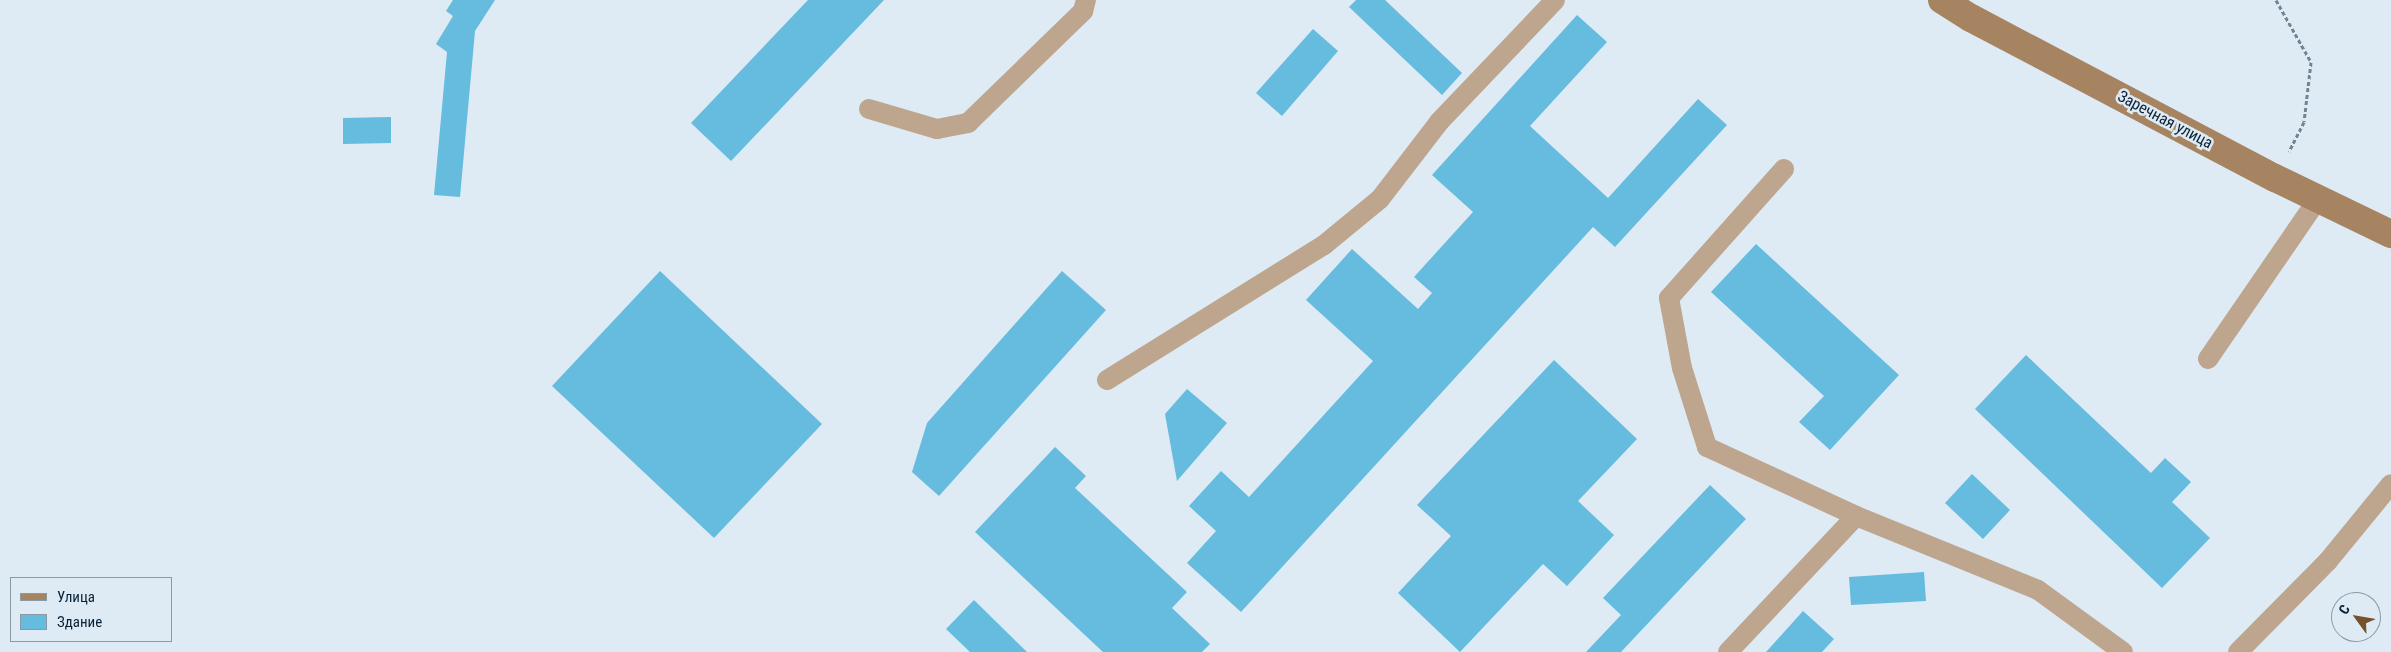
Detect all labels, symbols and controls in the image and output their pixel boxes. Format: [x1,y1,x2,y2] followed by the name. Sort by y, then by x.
[2114,87,2216,153] street label: Заречная улица
[10,577,172,642] legend
[57,588,95,606] text: Улица
[2331,592,2381,642] north arrow
[2335,602,2353,617] text: С
[57,613,102,631] text: Здание

